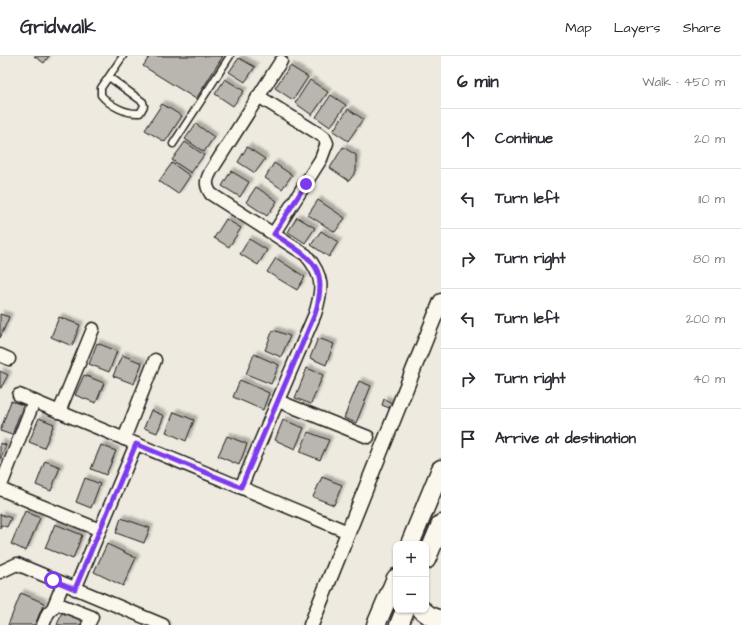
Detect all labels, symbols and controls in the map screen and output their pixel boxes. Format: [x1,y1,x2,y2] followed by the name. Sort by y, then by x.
[20,14,96,41] text: Gridwalk
[565,18,592,38] text: Map
[614,18,661,38] text: Layers
[683,18,721,38] text: Share
[457,70,499,94] text: 6 min
[642,73,725,91] text: Walk · 450 m
[457,128,479,150] icon: ahead
[495,128,553,149] text: Continue
[694,130,725,148] text: 20 m
[297,175,315,193] route end
[457,188,479,210] icon: left
[495,188,559,209] text: Turn left
[698,190,725,208] text: 110 m
[457,248,479,270] icon: right
[495,248,566,269] text: Turn right
[693,250,725,268] text: 80 m
[457,308,479,330] icon: left
[495,308,559,329] text: Turn left
[686,310,725,328] text: 200 m
[457,368,479,390] icon: right
[495,368,566,389] text: Turn right
[693,370,725,388] text: 40 m
[457,428,479,450] icon: arrive
[495,428,636,449] text: Arrive at destination
[393,541,429,613] map controls
[393,541,429,577] button: +
[44,571,62,589] route start
[393,577,429,613] button: −

